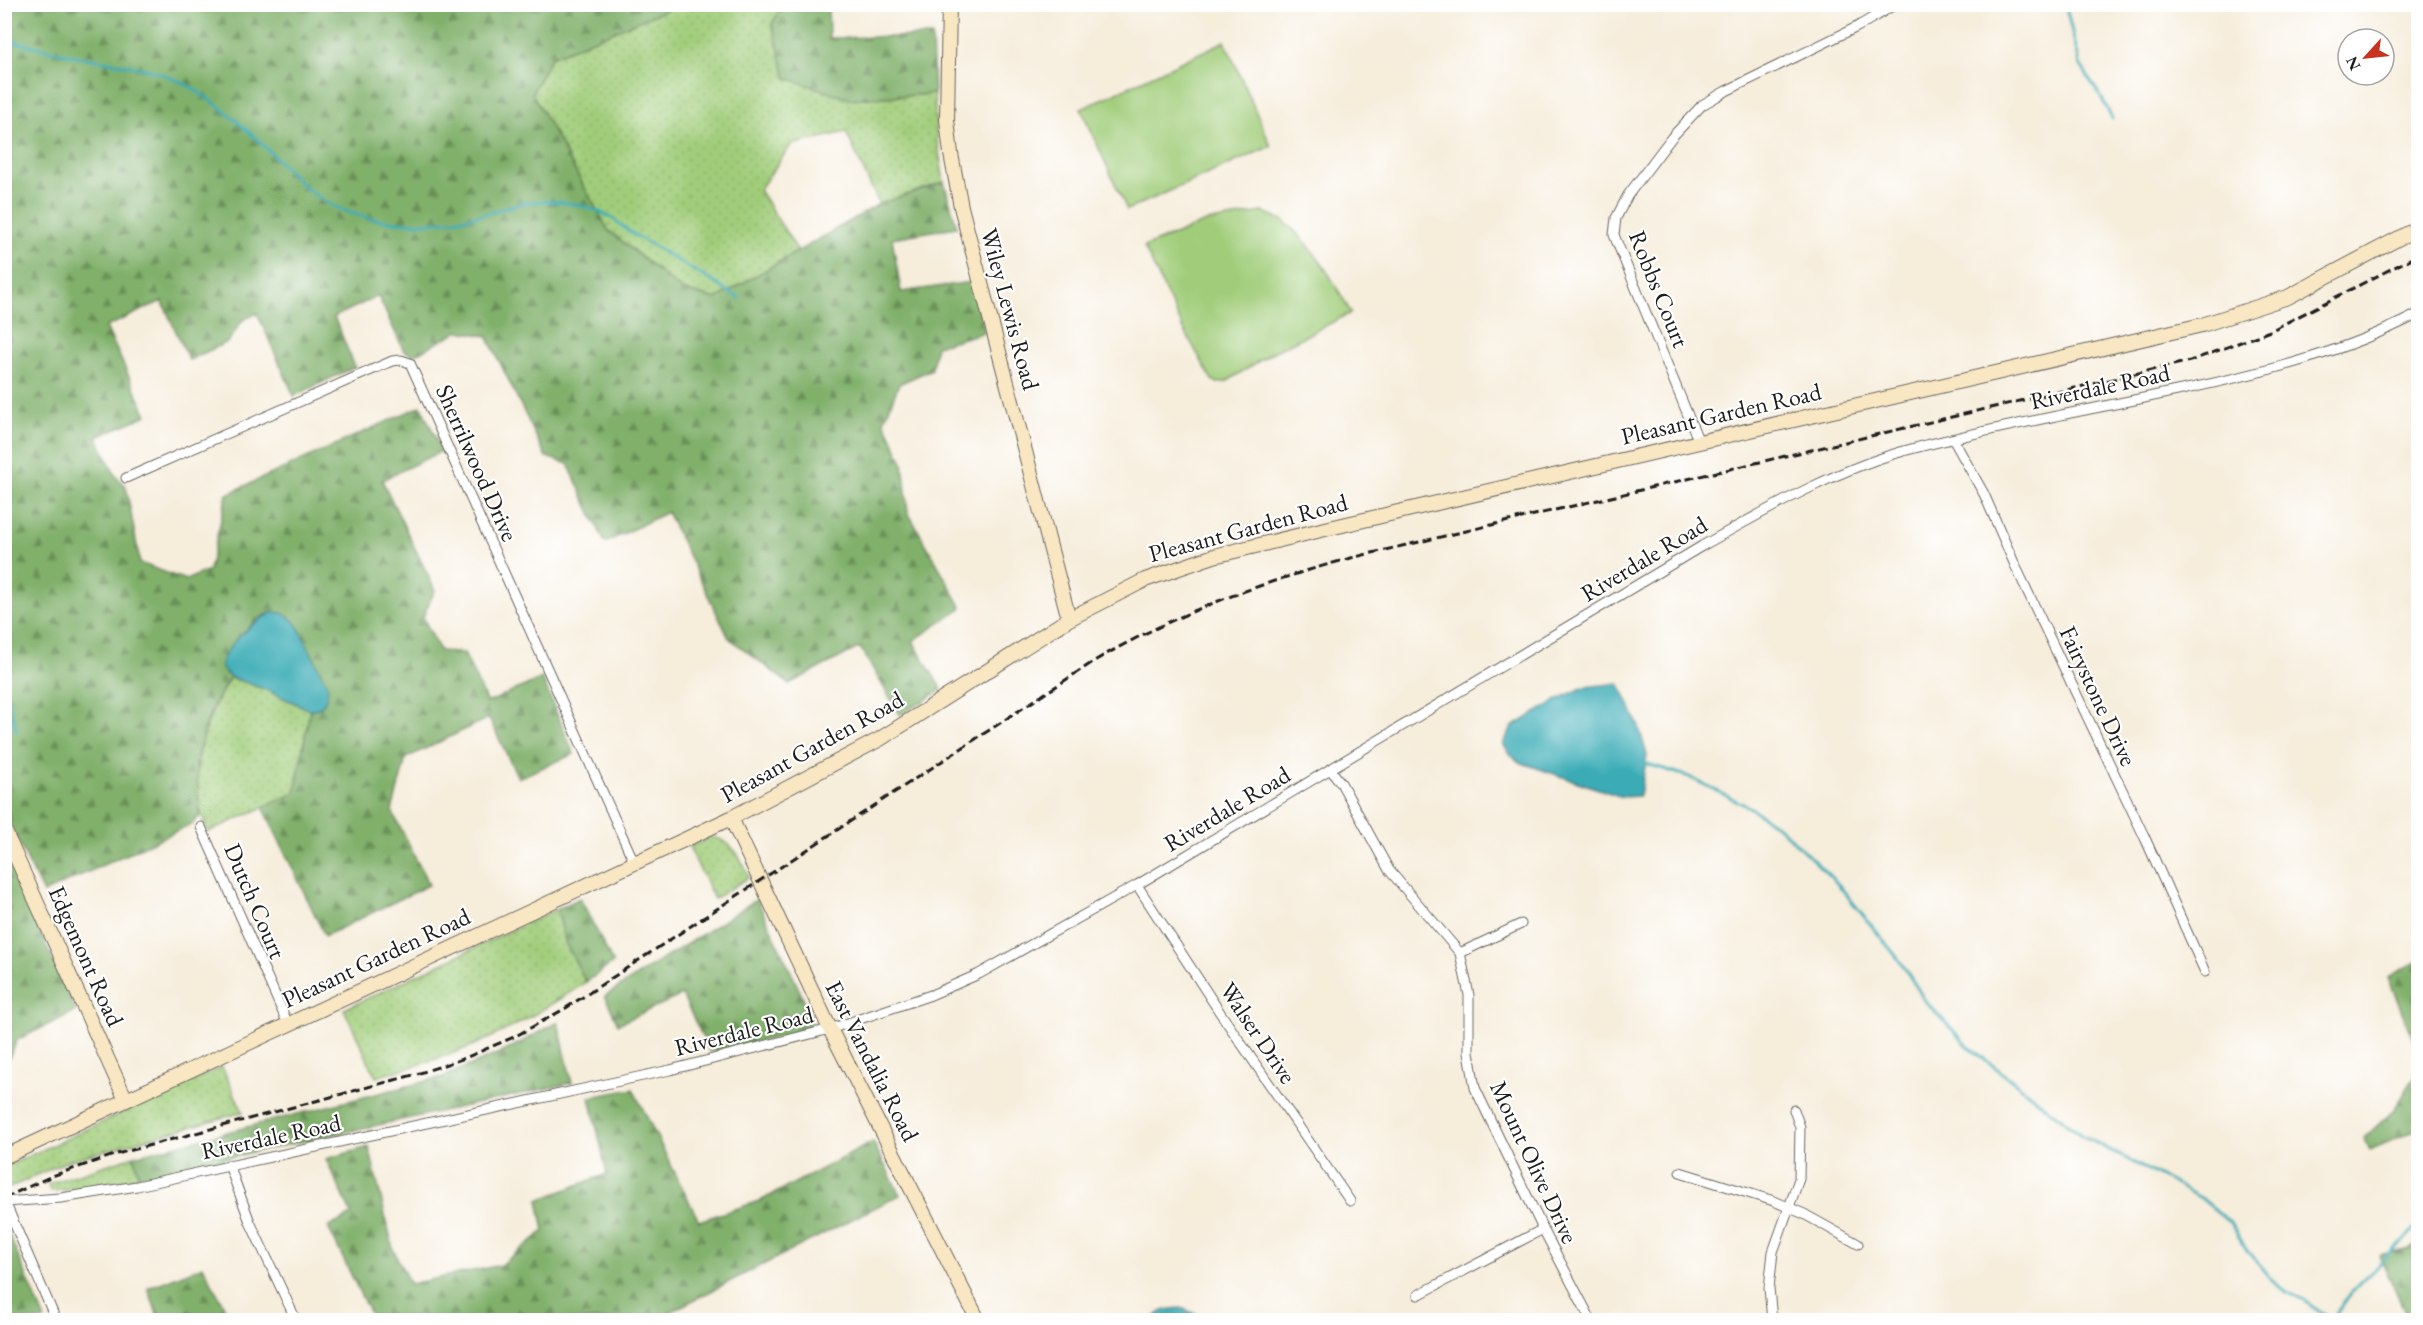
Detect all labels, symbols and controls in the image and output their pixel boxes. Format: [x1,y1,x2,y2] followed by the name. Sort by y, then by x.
[2336,27,2396,87] north arrow
[2341,53,2365,74] text: N
[974,225,1047,394] street label: Wiley Lewis Road
[1622,226,1697,352] street label: Robbs Court
[2027,356,2173,416] street label: Riverdale Road
[1618,375,1825,452] street label: Pleasant Garden Road
[429,380,526,546] street label: Sherrilwood Drive
[1145,486,1352,569] street label: Pleasant Garden Road
[1575,508,1713,608] street label: Riverdale Road
[2053,621,2144,771] street label: Fairystone Drive
[715,683,909,810] street label: Pleasant Garden Road
[1158,758,1296,858] street label: Riverdale Road
[217,838,294,964] street label: Dutch Court
[42,881,132,1032] street label: Edgemont Road
[277,900,476,1015] street label: Pleasant Garden Road
[819,975,927,1147] street label: East Vandalia Road
[1213,976,1304,1090] street label: Walser Drive
[671,998,817,1063] street label: Riverdale Road
[1483,1075,1586,1248] street label: Mount Olive Drive
[198,1106,344,1166] street label: Riverdale Road

